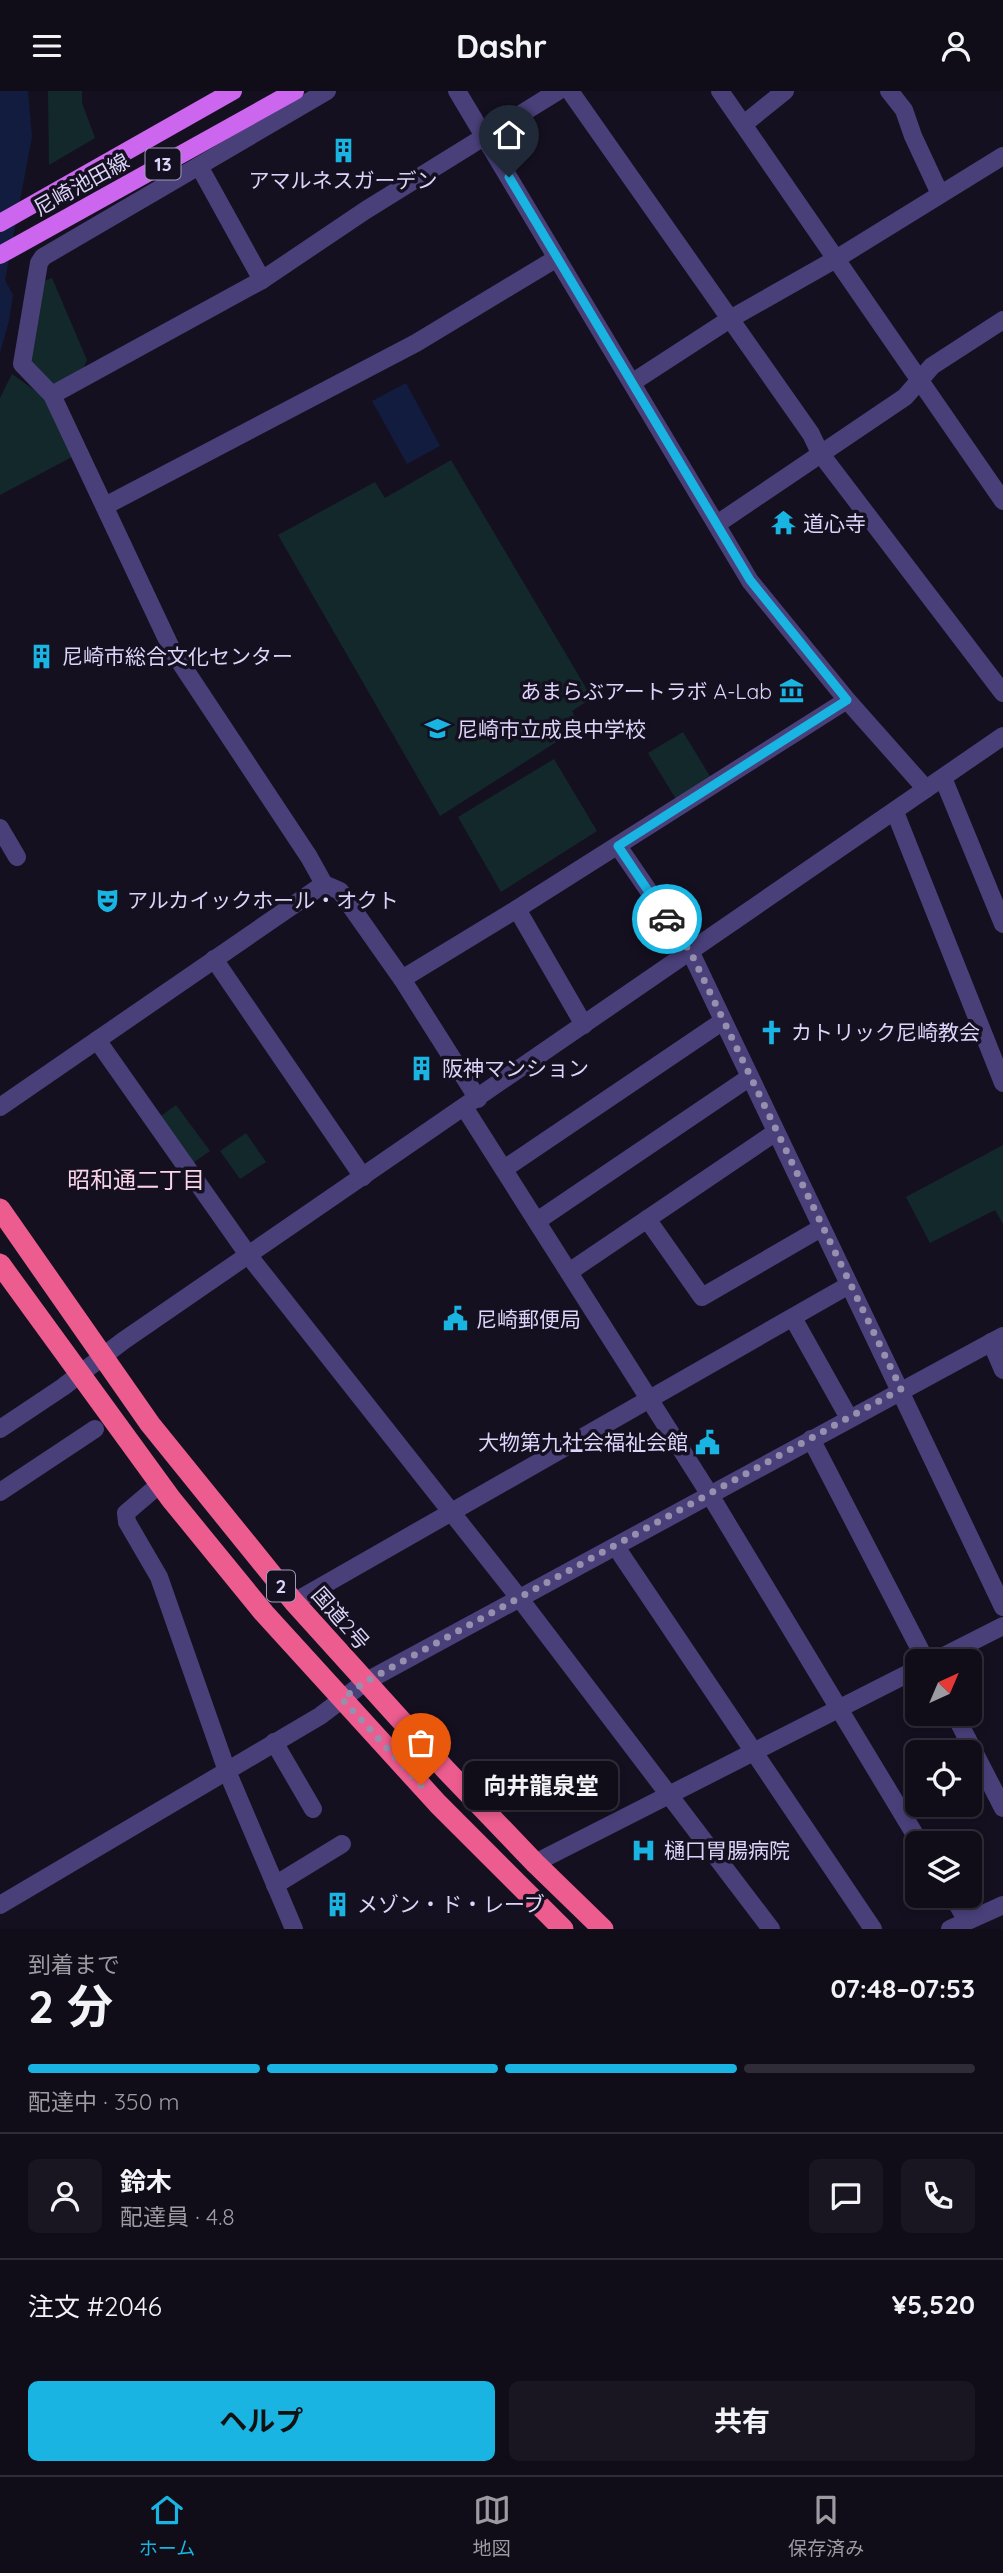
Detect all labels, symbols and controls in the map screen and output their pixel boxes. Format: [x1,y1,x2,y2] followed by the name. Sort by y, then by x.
[456,26,547,66] text: Dashr
[28,27,66,65] icon: menu
[937,27,975,65] icon: person
[479,105,539,177] pin
[490,116,528,154] icon: home
[329,137,357,165] building icon: アマルネスガーデン
[29,147,133,221] street label: 尼崎池田線
[146,149,180,179] road number: 13
[249,167,438,193] place label: アマルネスガーデン
[769,509,797,537] temple icon: 道心寺
[803,510,866,536] place label: 道心寺
[28,642,56,670] building icon: 尼崎市総合文化センター
[62,643,293,669] place label: 尼崎市総合文化センター
[778,677,806,705] museum icon: あまらぶアートラボ A-Lab
[520,678,772,704] place label: あまらぶアートラボ A-Lab
[423,715,451,743] school or university icon: 尼崎市立成良中学校
[457,716,646,742] place label: 尼崎市立成良中学校
[632,884,702,954] courier
[93,886,121,914] theatre icon: アルカイックホール・オクト
[127,887,399,913] place label: アルカイックホール・オクト
[648,900,686,938] icon: car
[757,1018,785,1046] church icon: カトリック尼崎教会
[791,1019,980,1045] place label: カトリック尼崎教会
[408,1054,436,1082] building icon: 阪神マンション
[442,1055,589,1081] place label: 阪神マンション
[67,1165,205,1194] district label: 昭和通二丁目
[442,1305,470,1333] public building icon: 尼崎郵便局
[476,1306,581,1332] place label: 尼崎郵便局
[694,1428,722,1456] public building icon: 大物第九社会福祉会館
[478,1429,688,1455] place label: 大物第九社会福祉会館
[267,1571,295,1602] road number: 2
[307,1581,375,1655] street label: 国道2号
[905,1649,982,1725] north arrow
[905,1649,982,1908] map controls
[391,1713,451,1785] pin
[402,1724,440,1762] icon: bag
[905,1740,982,1817] button: locate
[463,1761,617,1809] callout: 向井龍泉堂
[484,1771,599,1800] text: 向井龍泉堂
[905,1831,982,1908] button: layers
[630,1836,658,1864] hospital icon: 樋口胃腸病院
[664,1837,790,1863] place label: 樋口胃腸病院
[323,1890,351,1918] building icon: メゾン・ド・レーブ
[357,1891,545,1917] place label: メゾン・ド・レーブ
[28,1950,120,1979] text: 到着まで
[831,1972,975,2005] text: 07:48–07:53
[28,1977,113,2035] text: 2 分
[28,2087,180,2116] text: 配達中 · 350 m
[28,2159,102,2233] button: person
[809,2159,883,2233] button: chat
[901,2159,975,2233] button: phone
[120,2165,172,2198] text: 鈴木
[120,2202,235,2231] text: 配達員 · 4.8
[892,2288,975,2321] text: ¥5,520
[28,2290,162,2323] text: 注文 #2046
[28,2381,495,2461] button: ヘルプ
[509,2381,975,2461] button: 共有
[139,2491,195,2560] tab: ホーム
[473,2491,511,2560] tab: 地図
[788,2491,864,2560] tab: 保存済み

